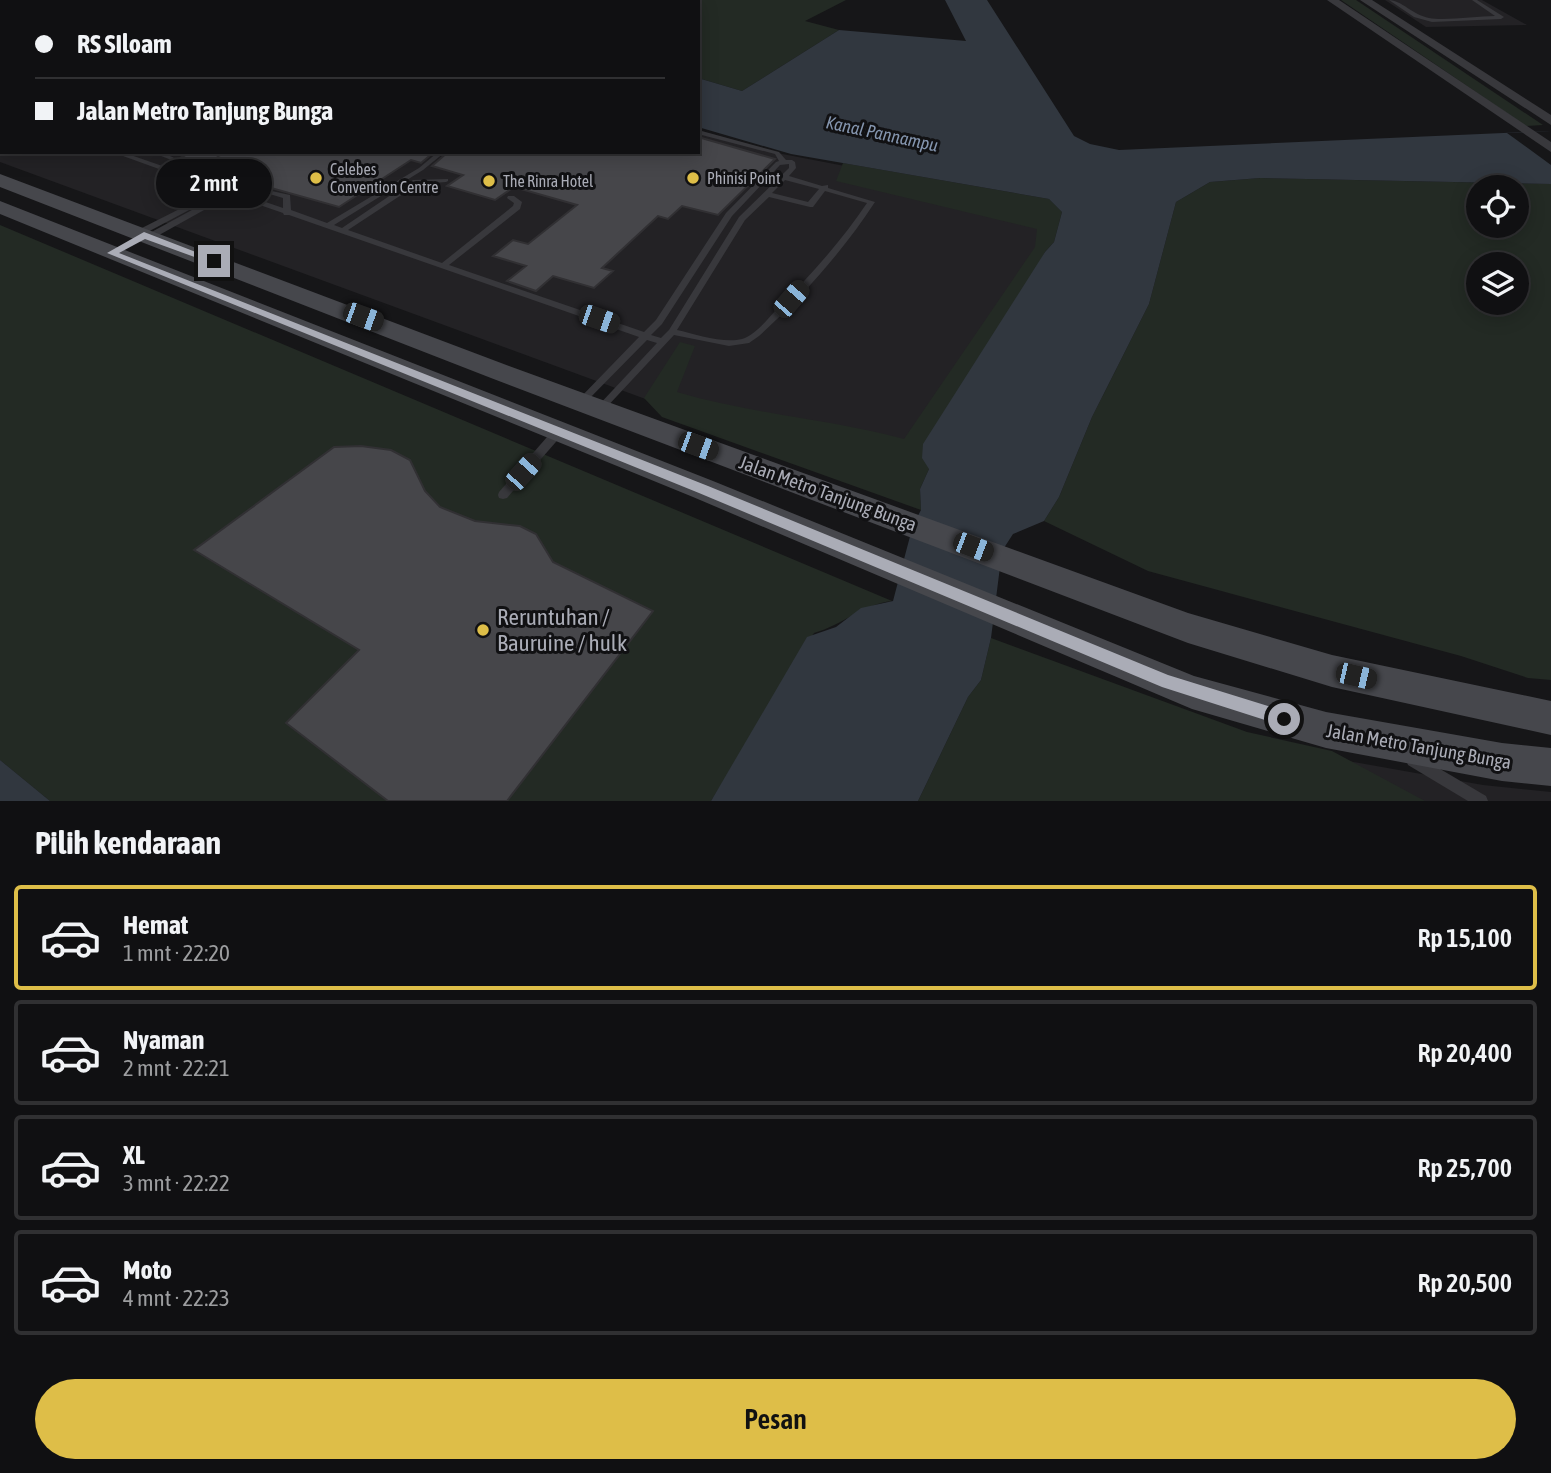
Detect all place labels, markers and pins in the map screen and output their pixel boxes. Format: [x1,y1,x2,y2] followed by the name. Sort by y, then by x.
[330,160,439,196] place label: Celebes Convention Centre
[707,169,781,187] place label: Phinisi Point
[308,170,324,186] marker: Celebes Convention Centre
[685,170,701,186] marker: Phinisi Point
[503,172,594,190] place label: The Rinra Hotel
[481,173,497,189] marker: The Rinra Hotel
[497,604,627,656] place label: Reruntuhan / Bauruine / hulk
[475,622,491,638] marker: Reruntuhan / Bauruine / hulk

